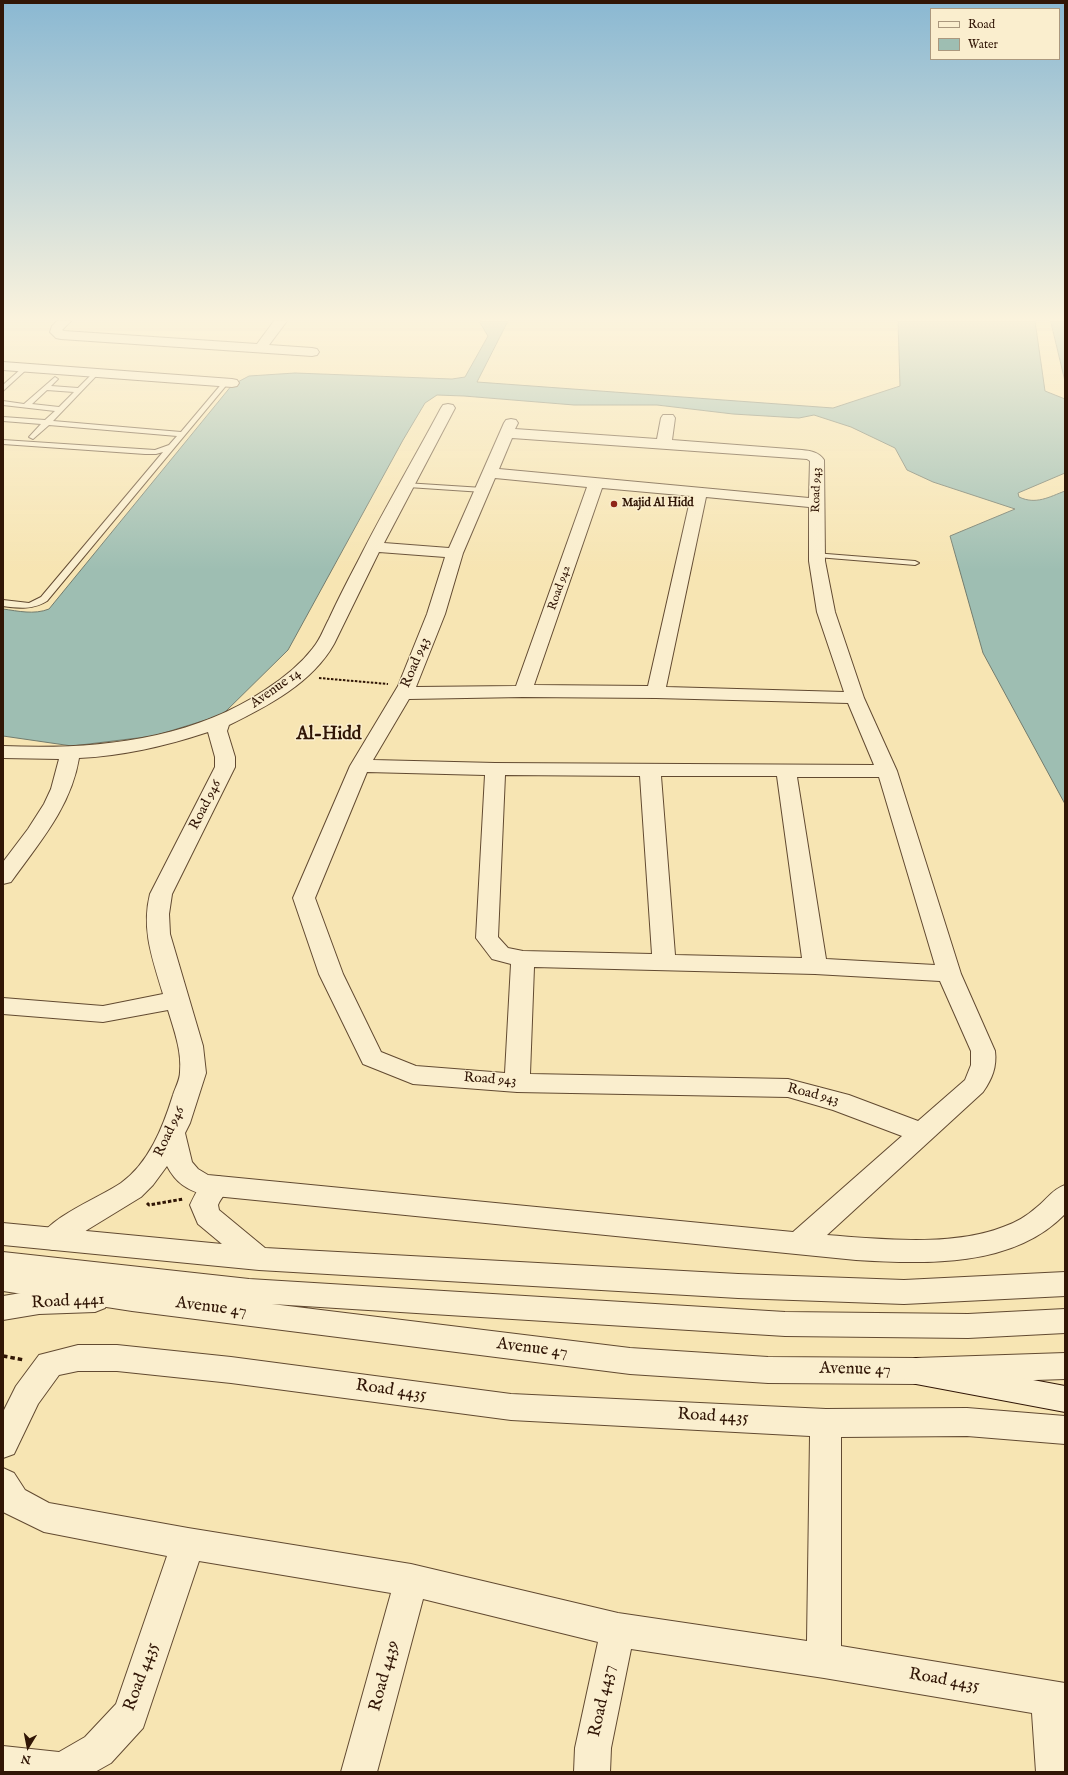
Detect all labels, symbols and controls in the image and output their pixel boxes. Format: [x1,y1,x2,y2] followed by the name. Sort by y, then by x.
[930,8,1060,60] legend
[968,17,995,32] text: Road
[968,37,998,52] text: Water
[809,467,825,513] street label: Road 943
[622,497,694,511] place label: Majid Al Hidd
[609,499,619,509] marker: Majid Al Hidd
[546,564,574,612] street label: Road 942
[398,635,434,691] street label: Road 943
[247,666,305,712] street label: Avenue 14
[297,724,361,746] district label: Al-Hidd
[186,777,226,833] street label: Road 946
[463,1070,517,1090] street label: Road 943
[785,1080,841,1110] street label: Road 943
[151,1104,189,1160] street label: Road 946
[31,1290,105,1314] street label: Road 4441
[174,1294,248,1322] street label: Avenue 47
[495,1335,569,1363] street label: Avenue 47
[819,1359,891,1381] street label: Avenue 47
[354,1376,428,1406] street label: Road 4435
[677,1405,749,1429] street label: Road 4435
[366,1638,404,1714] street label: Road 4439
[120,1640,164,1714] street label: Road 4435
[585,1663,621,1739] street label: Road 4437
[907,1665,981,1697] street label: Road 4435
[8,1727,48,1767] north arrow
[20,1751,32,1767] text: N

